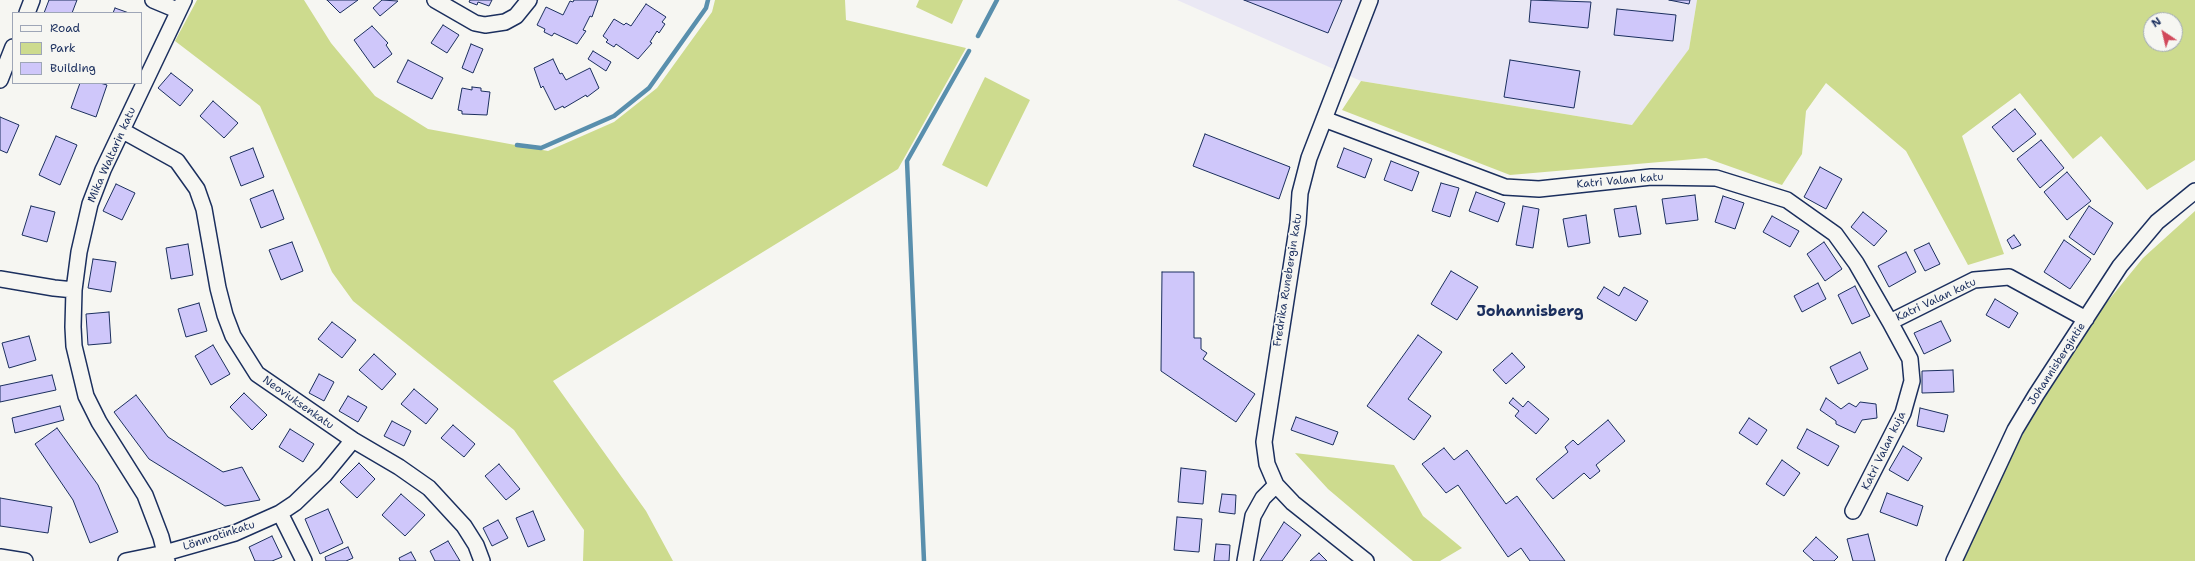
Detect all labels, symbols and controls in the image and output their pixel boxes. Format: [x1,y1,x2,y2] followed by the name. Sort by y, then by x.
[12,12,142,84] legend
[2143,12,2183,52] north arrow
[2149,14,2164,31] text: N
[50,20,80,36] text: Road
[50,40,76,56] text: Park
[50,60,96,76] text: Building
[85,105,139,205] street label: Mika Waltarin katu
[1576,171,1664,191] street label: Katri Valan katu
[1271,212,1305,348] street label: Fredrika Runebergin katu
[1894,276,1978,324] street label: Katri Valan katu
[1476,303,1584,321] district label: Johannisberg
[2026,320,2088,408] street label: Johannisbergintie
[260,374,336,432] street label: Neoviuksenkatu
[1859,410,1909,492] street label: Katri Valan kuja
[181,518,257,554] street label: Lönnrotinkatu

